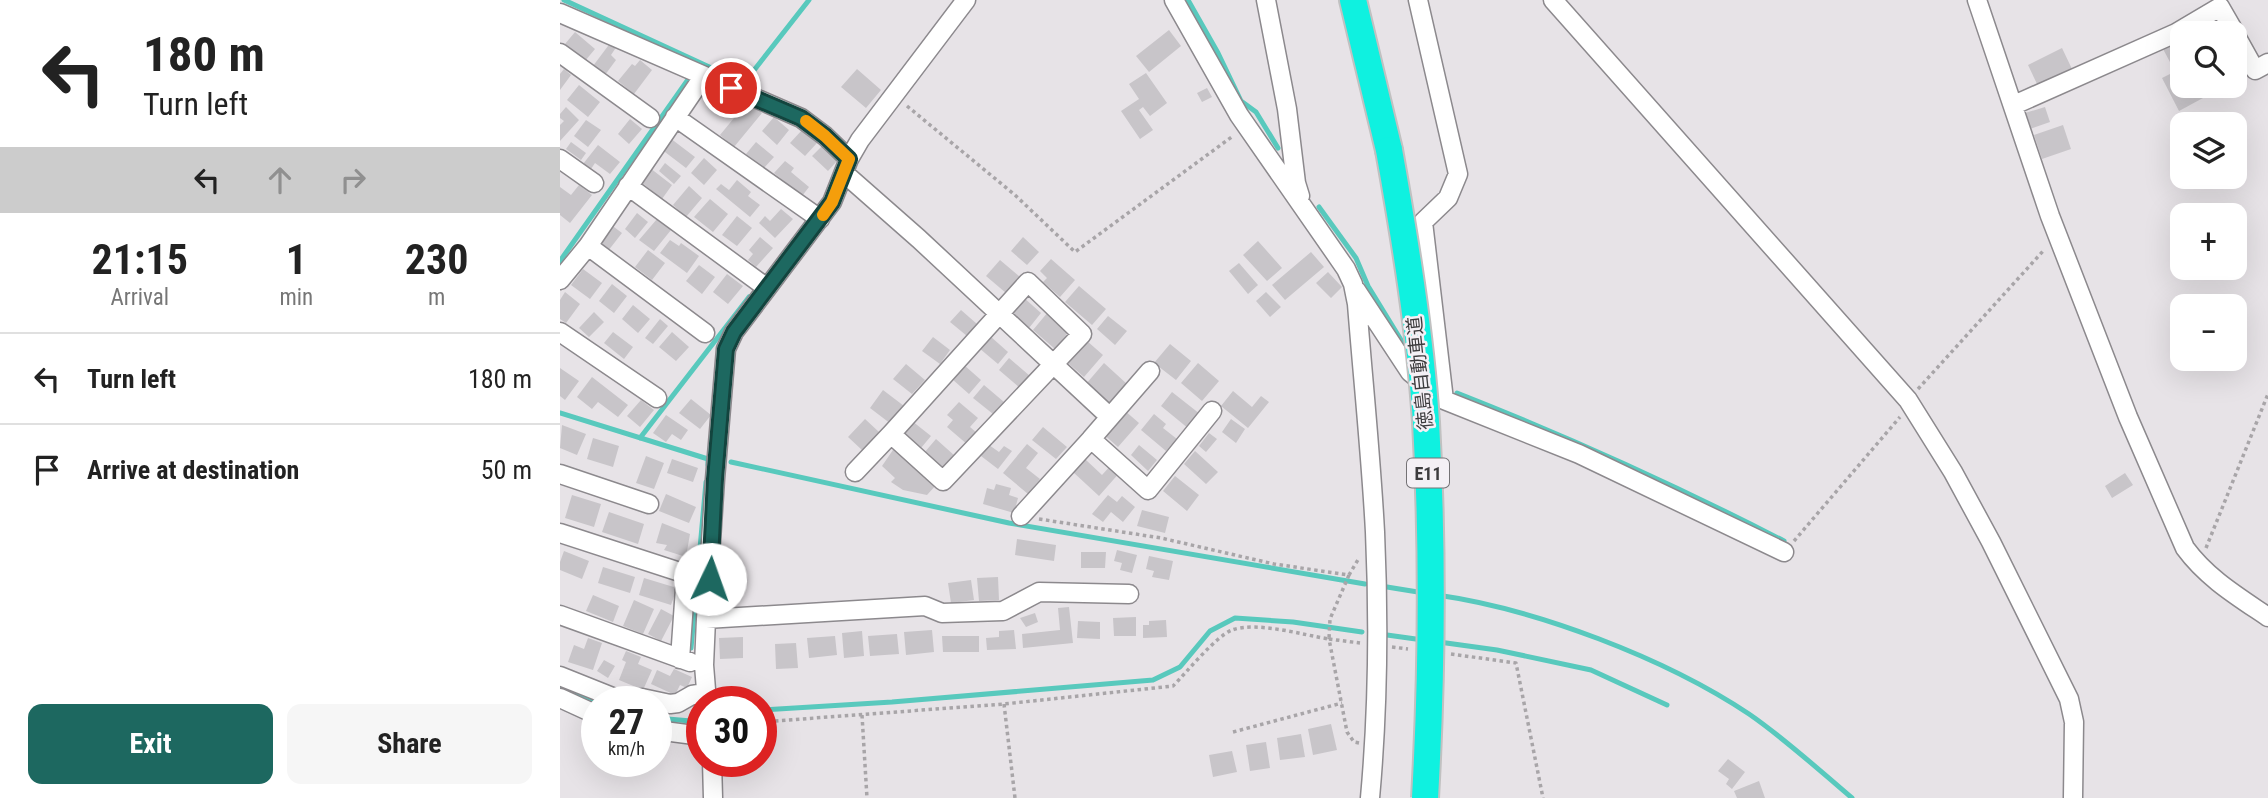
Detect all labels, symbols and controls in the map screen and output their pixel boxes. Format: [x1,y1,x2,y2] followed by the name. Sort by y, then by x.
[2170,21,2247,371] map controls
[2170,21,2247,98] button: search
[143,26,265,83] text: 180 m
[28,28,119,119] icon: left
[701,58,761,118] pin
[712,69,750,107] icon: arrive
[143,85,248,123] text: Turn left
[2170,112,2247,189] button: layers
[188,161,226,199] icon: left
[261,161,299,199] icon: ahead
[334,161,372,199] icon: right
[2170,203,2247,280] button: +
[92,235,188,284] text: 21:15
[286,235,307,284] text: 1
[405,235,468,284] text: 230
[110,284,169,311] text: Arrival
[279,284,313,311] text: min
[428,284,445,311] text: m
[2170,294,2247,371] button: −
[1403,315,1437,431] street label: 徳島自動車道
[28,360,66,398] icon: left
[87,364,176,394] text: Turn left
[468,364,532,394] text: 180 m
[28,451,66,489] icon: arrive
[87,455,299,485] text: Arrive at destination
[481,455,532,485] text: 50 m
[1407,458,1449,488] road number: E11
[673,542,747,616] position arrow
[686,686,777,777] speed limit sign: 30
[609,702,644,743] text: 27
[28,704,273,784] button: Exit
[287,704,532,784] button: Share
[608,738,645,759] text: km/h

